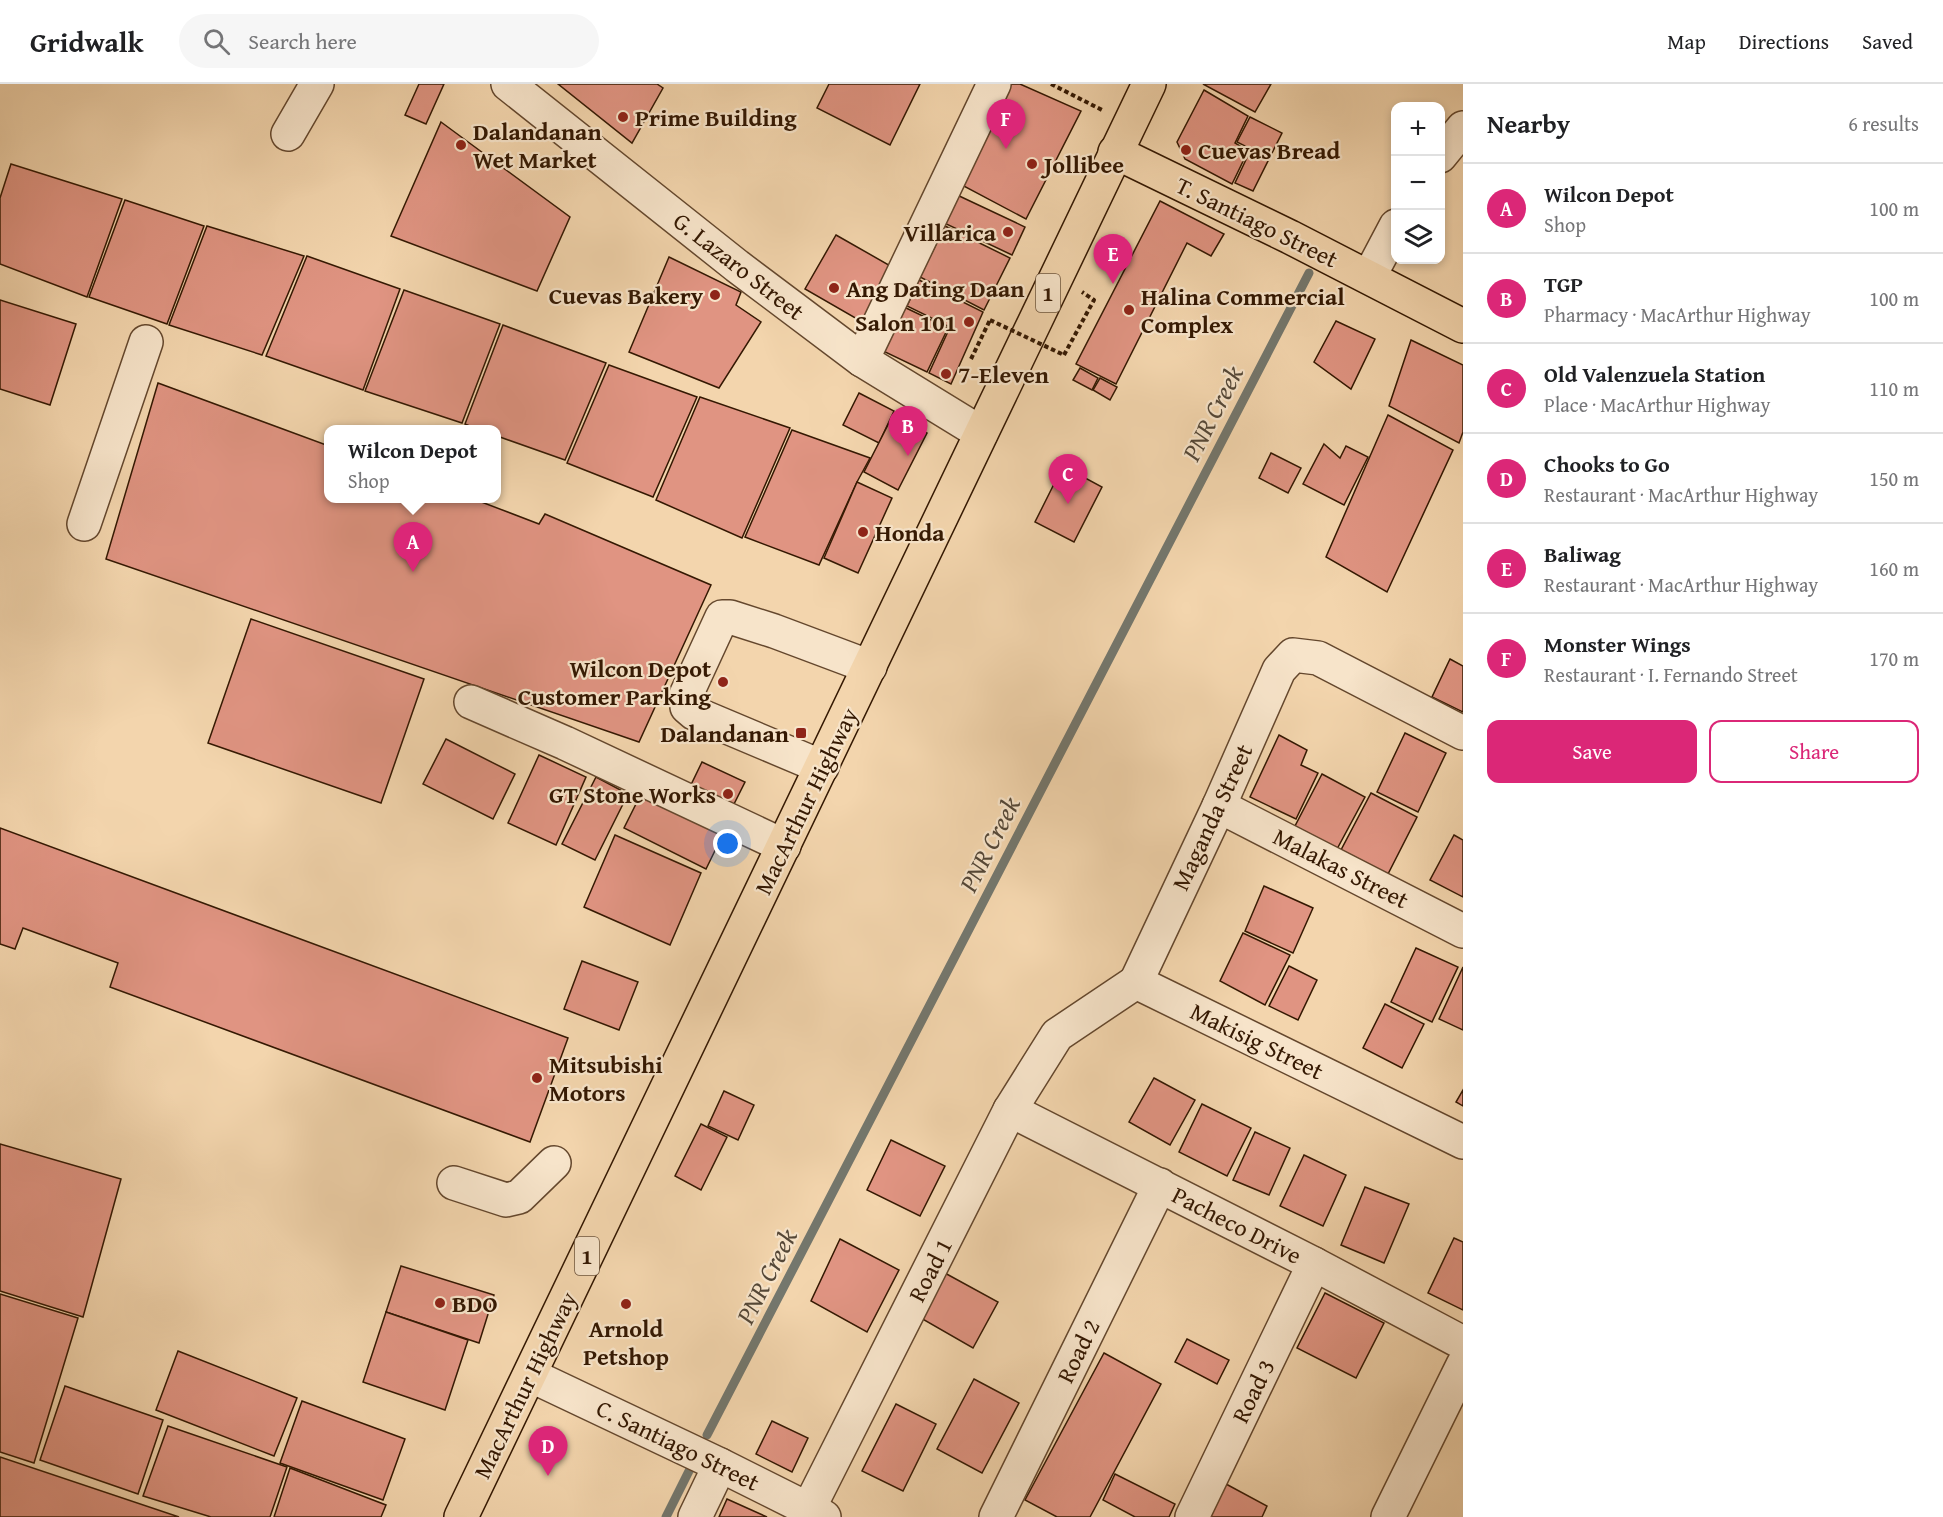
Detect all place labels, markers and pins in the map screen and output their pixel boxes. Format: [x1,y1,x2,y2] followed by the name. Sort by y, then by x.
[635,100,797,135] place label: Prime Building
[986,100,1026,149] pin: F
[616,110,630,124] marker: Prime Building
[473,114,602,177] place label: Dalandanan Wet Market
[1198,133,1340,168] place label: Cuevas Bread
[454,138,468,152] marker: Dalandanan Wet Market
[1179,143,1193,157] marker: Cuevas Bread
[1040,147,1124,182] place label: Jollibee
[1025,157,1039,171] marker: Jollibee
[903,215,997,250] place label: Villarica
[1001,225,1015,239] marker: Villarica
[1094,234,1132,284] pin: E
[846,271,1024,306] place label: Ang Dating Daan
[549,278,704,313] place label: Cuevas Bakery
[1141,279,1345,342] place label: Halina Commercial Complex
[827,281,841,295] marker: Ang Dating Daan
[708,288,722,302] marker: Cuevas Bakery
[1122,303,1136,317] marker: Halina Commercial Complex
[855,305,957,340] place label: Salon 101
[962,315,976,329] marker: Salon 101
[958,357,1049,392] place label: 7-Eleven
[939,367,953,381] marker: 7-Eleven
[888,406,928,456] pin: B
[1048,454,1088,504] pin: C
[875,515,945,550] place label: Honda
[394,522,432,572] pin: A
[856,525,870,539] marker: Honda
[518,651,711,714] place label: Wilcon Depot Customer Parking
[716,675,730,689] marker: Wilcon Depot Customer Parking
[660,716,789,751] place label: Dalandanan
[794,726,808,740] marker: Dalandanan
[549,777,716,812] place label: GT Stone Works
[721,787,735,801] marker: GT Stone Works
[549,1047,663,1110] place label: Mitsubishi Motors
[530,1071,544,1085] marker: Mitsubishi Motors
[452,1286,498,1321] place label: BDO
[433,1296,447,1310] marker: BDO
[619,1297,633,1311] marker: Arnold Petshop
[583,1311,669,1374] place label: Arnold Petshop
[528,1426,568,1476] pin: D

